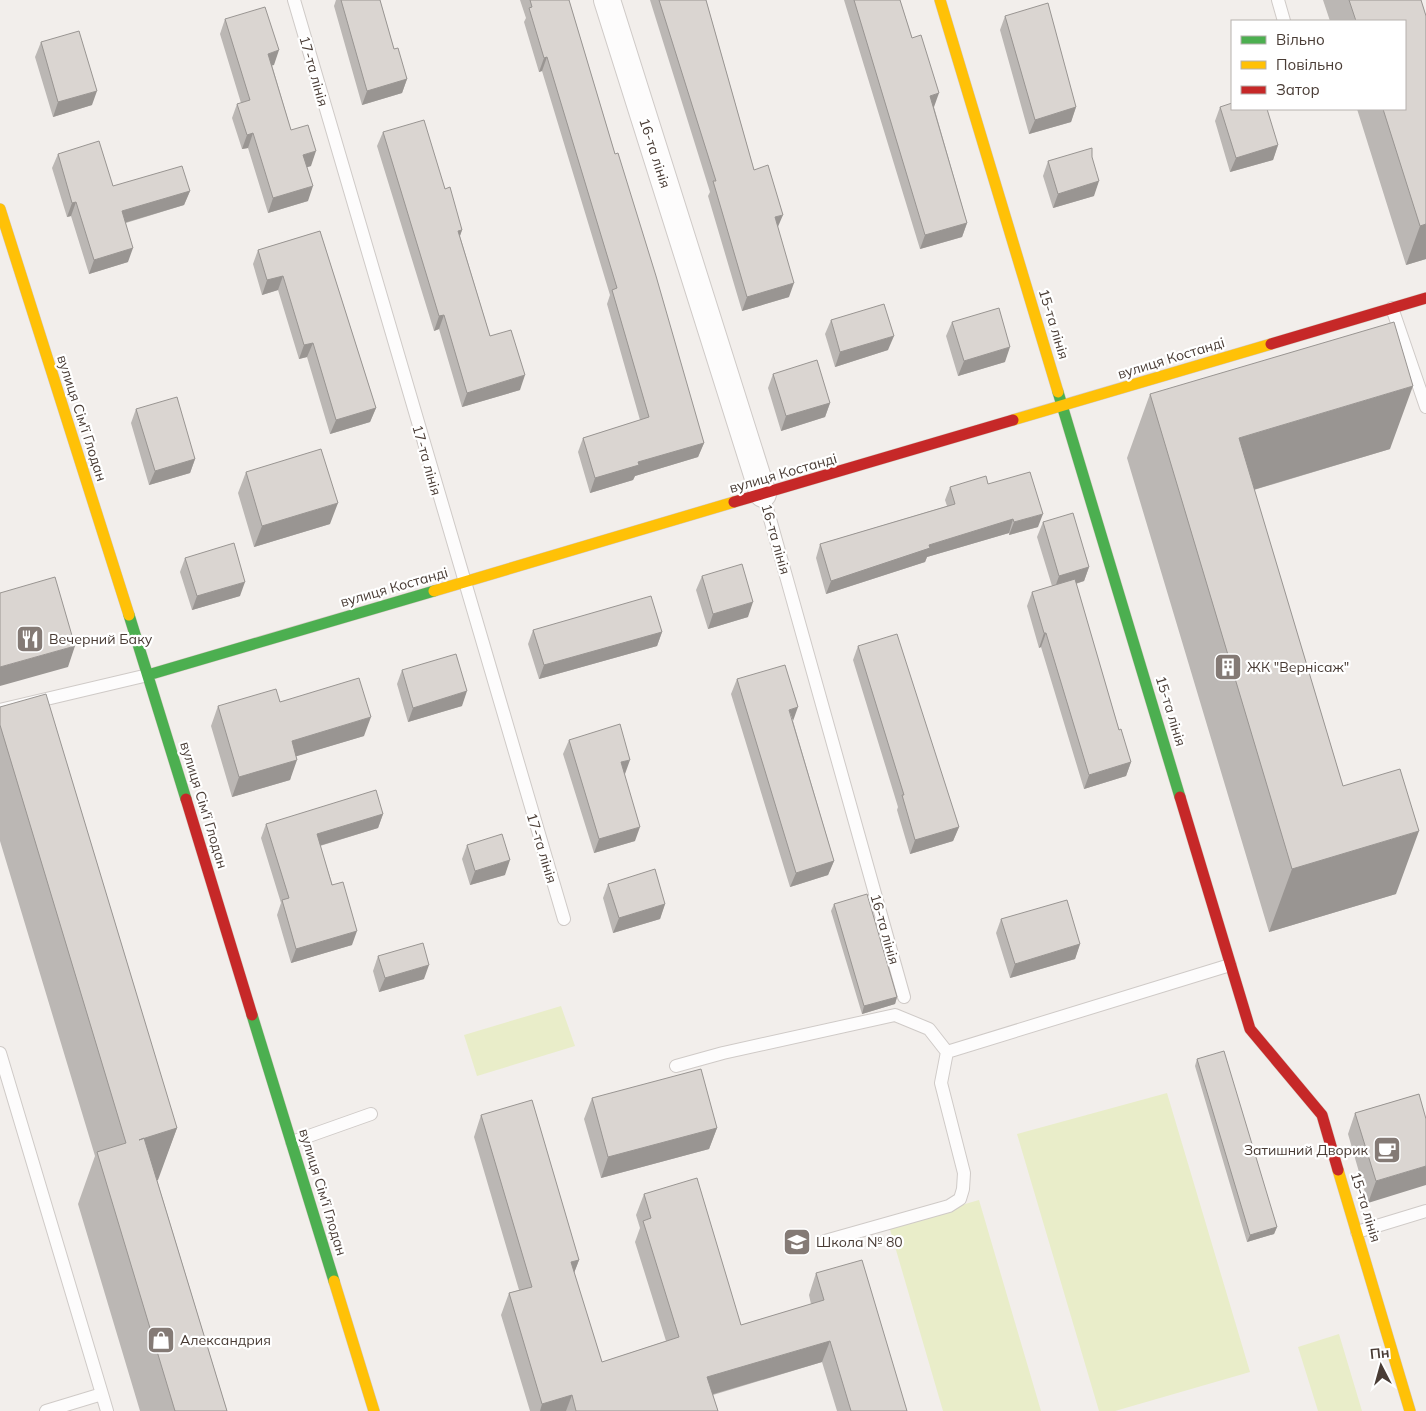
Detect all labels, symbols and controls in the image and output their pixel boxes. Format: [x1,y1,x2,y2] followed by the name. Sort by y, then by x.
[1231,20,1406,110] legend
[1276,30,1325,49] text: Вільно
[295,34,333,108] street label: 17-та лінія
[1276,55,1343,74] text: Повільно
[1276,80,1320,99] text: Затор
[635,116,675,190] street label: 16-та лінія
[1035,287,1073,361] street label: 15-та лінія
[1115,333,1227,383] street label: вулиця Костанді
[53,353,111,483] street label: вулиця Сім'ї Глодан
[408,423,446,497] street label: 17-та лінія
[727,449,839,497] street label: вулиця Костанді
[757,502,795,576] street label: 16-та лінія
[338,563,450,611] street label: вулиця Костанді
[15,624,45,654] restaurant icon: Вечерний Баку
[49,630,153,648] place label: Вечерний Баку
[1213,652,1243,682] building icon: ЖК "Вернісаж"
[1247,658,1349,676] place label: ЖК "Вернісаж"
[1152,674,1190,748] street label: 15-та лінія
[176,739,232,871] street label: вулиця Сім'ї Глодан
[523,811,561,885] street label: 17-та лінія
[866,892,904,966] street label: 16-та лінія
[295,1126,351,1258] street label: вулиця Сім'ї Глодан
[1372,1135,1402,1165] cafe icon: Затишний Дворик
[1244,1141,1368,1159] place label: Затишний Дворик
[1347,1170,1385,1244] street label: 15-та лінія
[782,1227,812,1257] school or university icon: Школа № 80
[816,1233,903,1251] place label: Школа № 80
[146,1325,176,1355] shop icon: Александрия
[180,1331,271,1349] place label: Александрия
[1356,1341,1406,1391] north arrow
[1369,1343,1390,1363] text: Пн

